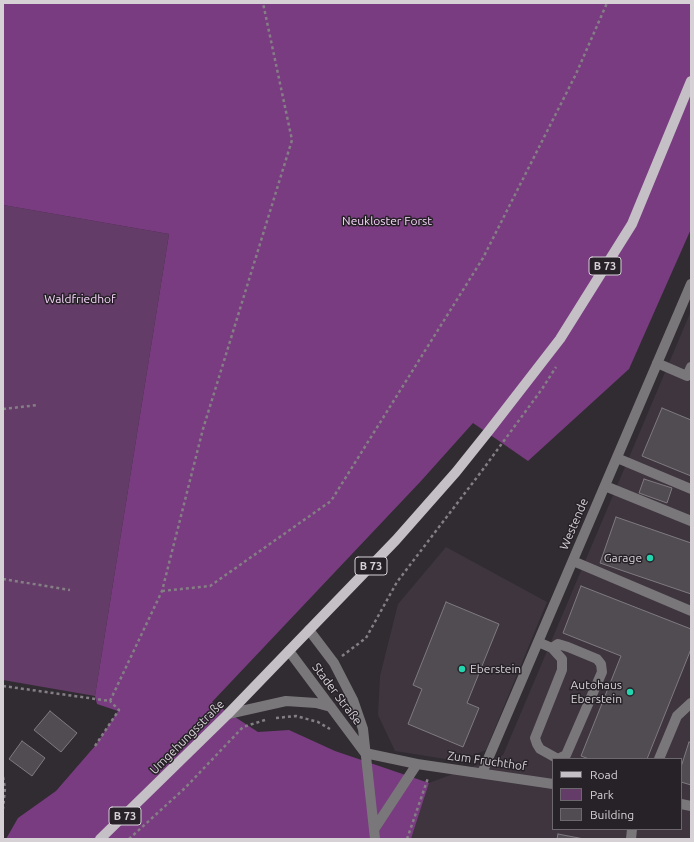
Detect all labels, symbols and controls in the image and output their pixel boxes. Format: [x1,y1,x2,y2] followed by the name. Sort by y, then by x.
[342,214,432,228] park label: Neukloster Forst
[589,257,621,275] road number: B 73
[44,292,116,306] park label: Waldfriedhof
[557,496,591,552] street label: Westende
[604,551,642,565] place label: Garage
[645,553,655,563] marker: Garage
[355,557,387,575] road number: B 73
[309,660,365,728] street label: Stader Straße
[470,662,521,676] place label: Eberstein
[457,664,467,674] marker: Eberstein
[571,678,622,706] place label: Autohaus Eberstein
[625,687,635,697] marker: Autohaus Eberstein
[147,697,227,777] street label: Umgehungsstraße
[447,748,527,774] street label: Zum Fruchthof
[552,758,682,830] legend
[590,768,618,781] text: Road
[590,788,614,801] text: Park
[109,807,141,825] road number: B 73
[590,808,634,821] text: Building

